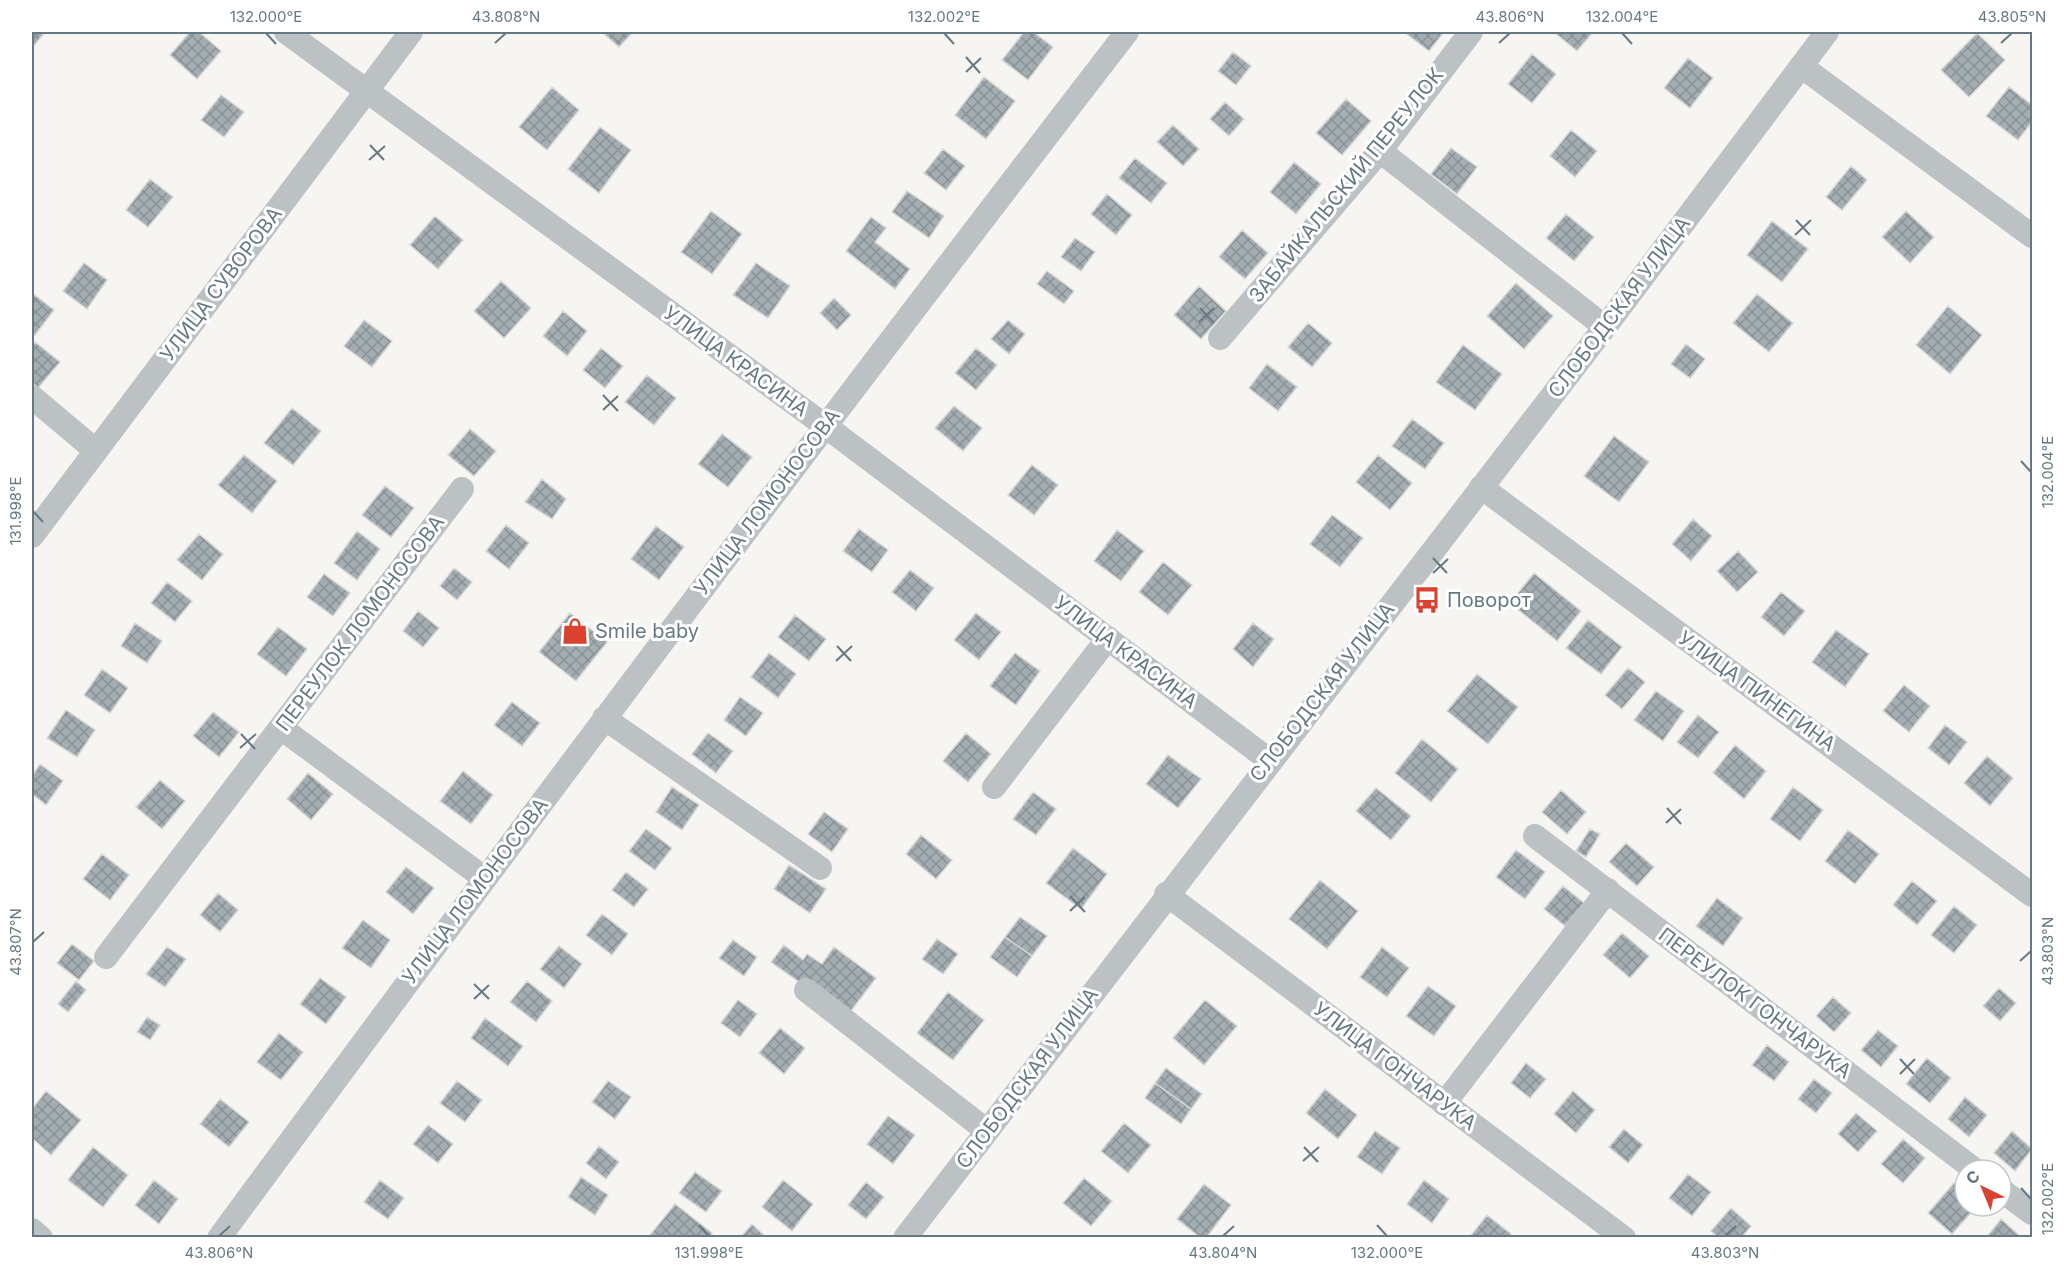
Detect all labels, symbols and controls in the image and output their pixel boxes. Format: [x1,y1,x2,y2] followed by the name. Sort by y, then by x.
[230,7,302,26] text: 132.000°E
[472,7,540,26] text: 43.808°N
[908,7,980,26] text: 132.002°E
[1476,7,1544,26] text: 43.806°N
[1586,7,1658,26] text: 132.004°E
[1978,7,2046,26] text: 43.805°N
[1243,62,1448,307] street label: ЗАБАЙКАЛЬСКИЙ ПЕРЕУЛОК
[155,202,287,366] street label: УЛИЦА СУВОРОВА
[1543,212,1695,402] street label: СЛОБОДСКАЯ УЛИЦА
[659,301,813,422] street label: УЛИЦА КРАСИНА
[689,404,845,600] street label: УЛИЦА ЛОМОНОСОВА
[2038,436,2057,508] text: 132.004°E
[6,476,25,546] text: 131.998°E
[271,510,449,736] street label: ПЕРЕУЛОК ЛОМОНОСОВА
[1412,585,1442,615] bus stop icon: Поворот
[1447,588,1531,612] place label: Поворот
[1050,590,1202,714] street label: УЛИЦА КРАСИНА
[1245,598,1399,786] street label: СЛОБОДСКАЯ УЛИЦА
[560,616,590,646] shop icon: Smile baby
[595,619,699,643] place label: Smile baby
[1674,626,1840,756] street label: УЛИЦА ПИНЕГИНА
[397,793,553,989] street label: УЛИЦА ЛОМОНОСОВА
[6,908,25,976] text: 43.807°N
[2038,917,2057,985] text: 43.803°N
[1654,923,1856,1083] street label: ПЕРЕУЛОК ГОНЧАРУКА
[951,983,1103,1173] street label: СЛОБОДСКАЯ УЛИЦА
[1309,997,1481,1135] street label: УЛИЦА ГОНЧАРУКА
[1953,1158,2013,1218] north arrow
[2038,1163,2057,1235] text: 132.002°E
[1962,1166,1984,1188] text: С
[185,1243,253,1262] text: 43.806°N
[674,1243,744,1262] text: 131.998°E
[1189,1243,1257,1262] text: 43.804°N
[1351,1243,1423,1262] text: 132.000°E
[1691,1243,1759,1262] text: 43.803°N

